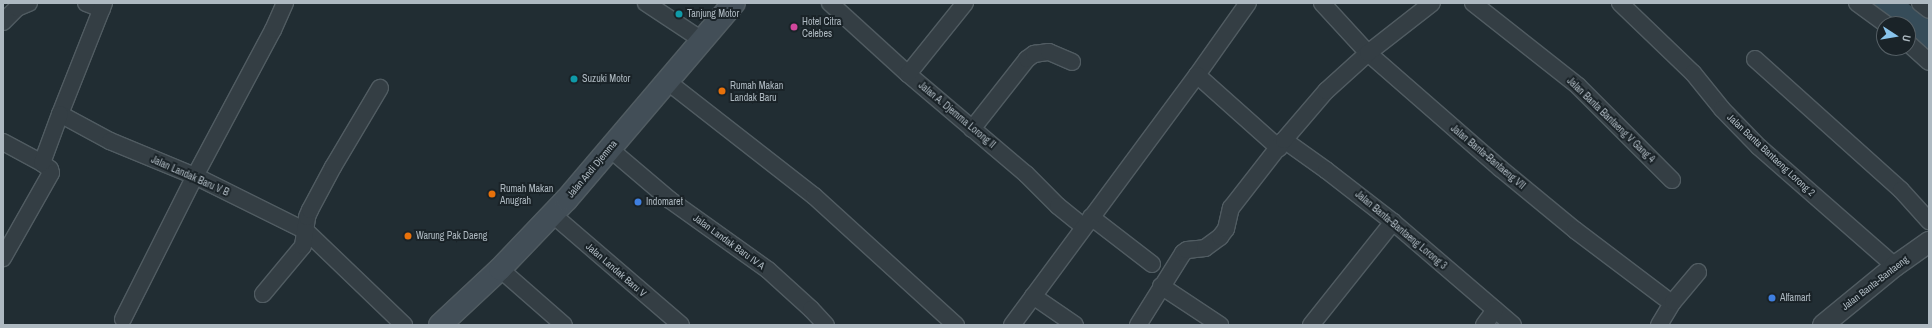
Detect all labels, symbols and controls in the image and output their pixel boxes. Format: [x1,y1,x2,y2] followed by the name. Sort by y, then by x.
[687,8,739,20] place label: Tanjung Motor
[674,9,684,19] marker: Tanjung Motor
[802,15,841,38] place label: Hotel Citra Celebes
[1876,16,1916,56] north arrow
[789,22,799,32] marker: Hotel Citra Celebes
[1899,34,1914,43] text: U
[582,73,630,85] place label: Suzuki Motor
[569,74,579,84] marker: Suzuki Motor
[1565,75,1657,165] street label: Jalan Banta Bantaeng V Gang 4
[730,79,783,102] place label: Rumah Makan Landak Baru
[916,79,998,151] street label: Jalan A. Djemma Lorong II
[717,86,727,96] marker: Rumah Makan Landak Baru
[1725,111,1817,199] street label: Jalan Banta Bantaeng Lorong 2
[1448,122,1528,192] street label: Jalan Banta-Bantaeng VII
[564,138,620,200] street label: Jalan Andi Djemma
[149,153,231,199] street label: Jalan Landak Baru V B
[500,182,553,206] place label: Rumah Makan Anugrah
[1353,188,1449,272] street label: Jalan Banta-Bantaeng Lorong 3
[487,189,497,199] marker: Rumah Makan Anugrah
[646,196,683,208] place label: Indomaret
[633,197,643,207] marker: Indomaret
[691,212,767,272] street label: Jalan Landak Baru IV A
[416,230,487,242] place label: Warung Pak Daeng
[403,231,413,241] marker: Warung Pak Daeng
[583,240,649,300] street label: Jalan Landak Baru V
[1839,253,1911,313] street label: Jalan Banta-Bantaeng
[1780,292,1811,304] place label: Alfamart
[1767,293,1777,303] marker: Alfamart

